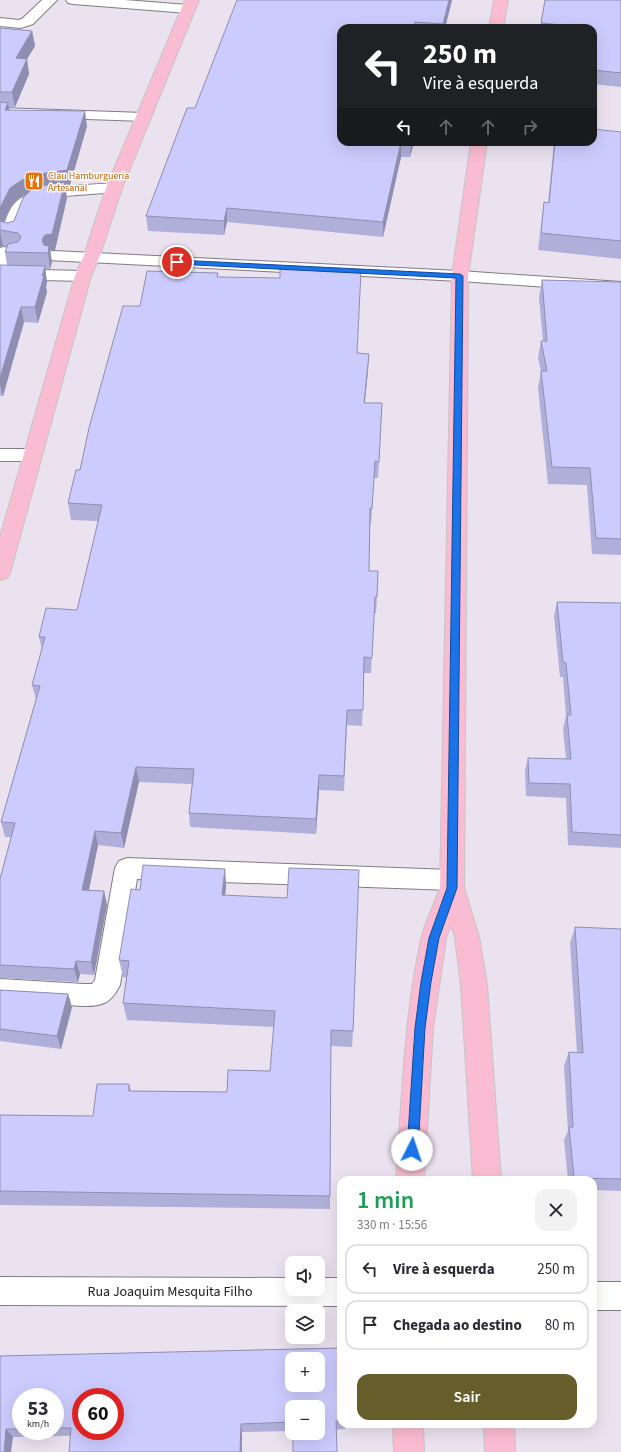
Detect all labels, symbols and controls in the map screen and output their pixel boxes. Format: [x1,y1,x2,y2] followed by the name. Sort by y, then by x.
[423,34,497,74] text: 250 m
[357,40,409,92] icon: left
[423,71,538,96] text: Vire à esquerda
[393,116,415,138] icon: left
[435,116,457,138] icon: ahead
[477,116,499,138] icon: ahead
[519,116,541,138] icon: right
[48,169,129,195] place label: Clau Hamburgueria Artesanal
[23,170,45,192] restaurant icon: Clau Hamburgueria Artesanal
[160,245,194,279] pin
[166,251,188,273] icon: arrive
[391,1129,433,1171] position arrow
[357,1183,414,1218] text: 1 min
[535,1189,577,1231] button: close
[357,1216,427,1234] text: 330 m · 15:56
[285,1256,325,1440] map controls
[285,1256,325,1296] button: sound
[359,1258,381,1280] icon: left
[393,1259,495,1280] text: Vire à esquerda
[537,1259,575,1280] text: 250 m
[87,1282,253,1302] street label: Rua Joaquim Mesquita Filho
[285,1304,325,1344] button: layers
[359,1314,381,1336] icon: arrive
[393,1315,522,1336] text: Chegada ao destino
[545,1315,575,1336] text: 80 m
[285,1352,325,1392] button: +
[357,1374,577,1420] button: Sair
[72,1388,124,1440] speed limit sign: 60
[27,1395,49,1423] text: 53
[285,1400,325,1440] button: −
[27,1417,49,1431] text: km/h

